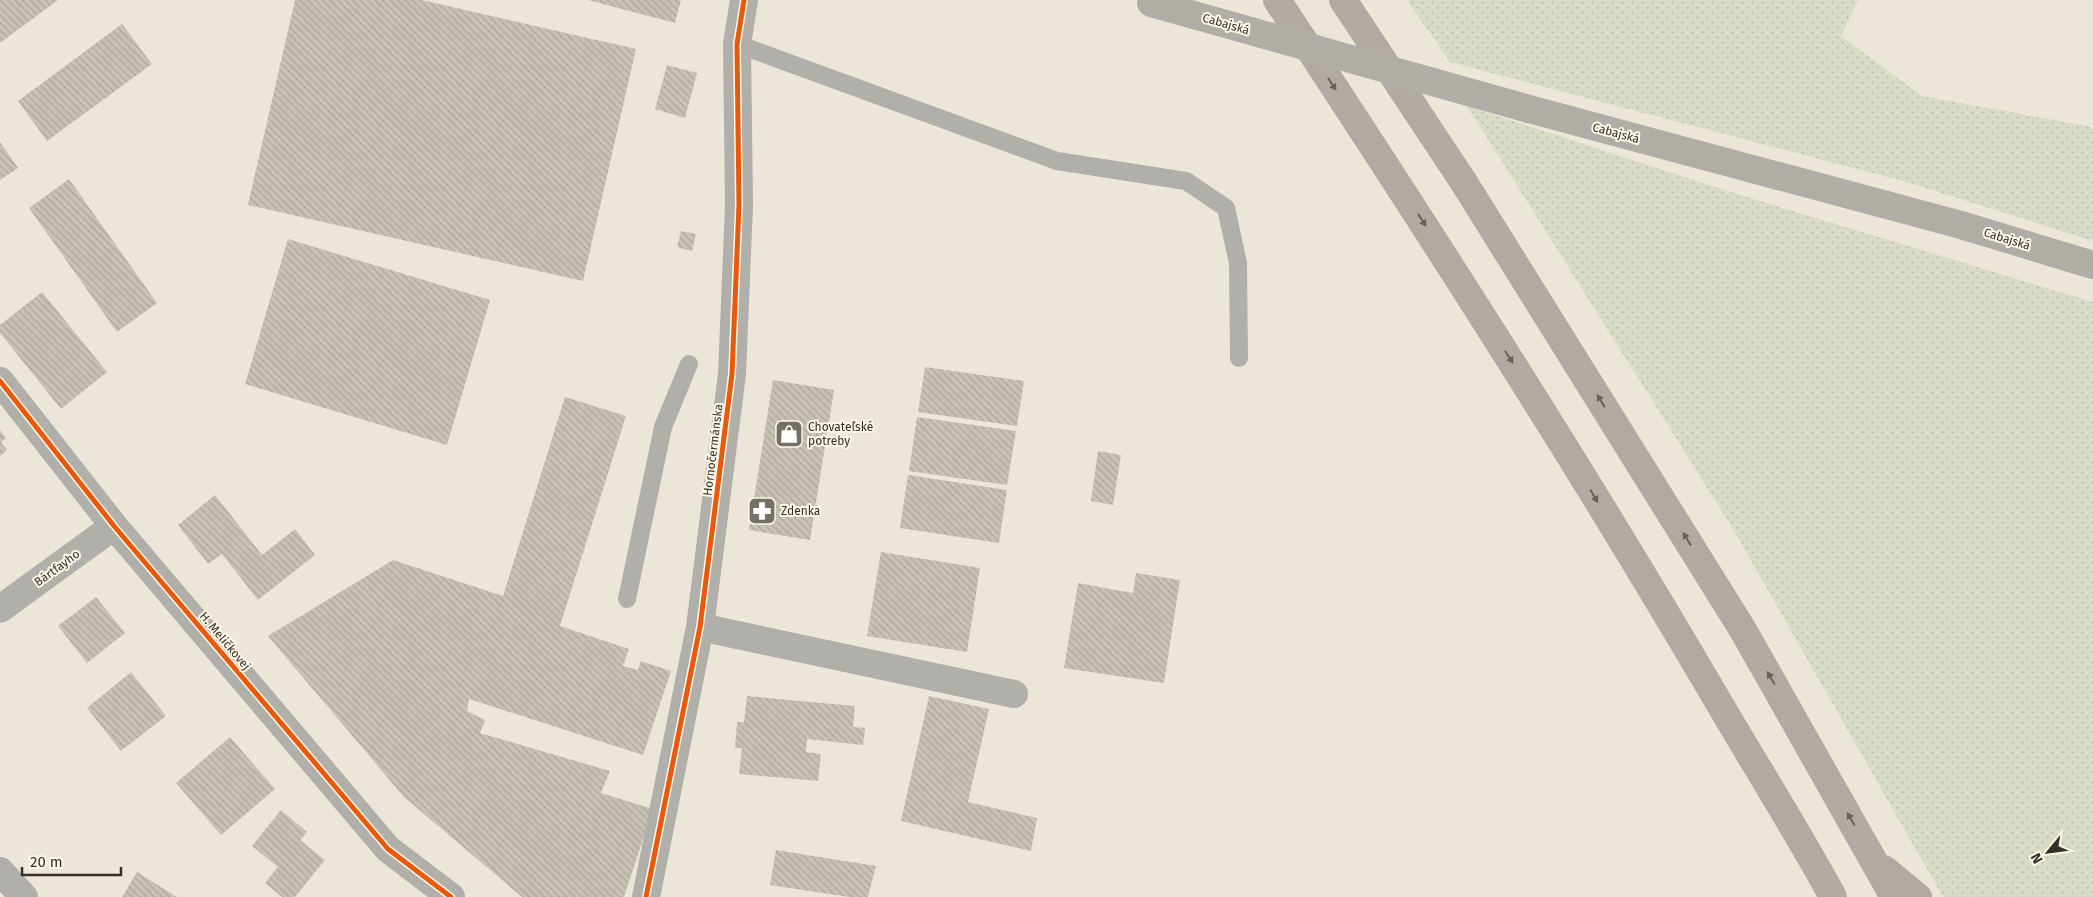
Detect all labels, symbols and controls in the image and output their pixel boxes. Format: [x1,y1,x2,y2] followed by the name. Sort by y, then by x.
[1201,11,1251,37] street label: Cabajská
[1328,78,1337,91] one-way arrow
[1591,120,1641,146] street label: Cabajská
[1417,214,1426,227] one-way arrow
[1982,225,2032,253] street label: Cabajská
[1504,351,1514,364] one-way arrow
[1596,394,1605,407] one-way arrow
[700,403,726,497] street label: Hornočermánska
[774,419,804,449] shop icon: Chovateľské potreby
[808,420,873,448] place label: Chovateľské potreby
[1590,489,1599,502] one-way arrow
[747,496,777,526] pharmacy icon: Zdenka
[781,504,820,518] place label: Zdenka
[1682,532,1691,545] one-way arrow
[32,547,82,589] street label: Bártfayho
[197,609,253,673] street label: H. Meličkovej
[1766,671,1775,685] one-way arrow
[1847,812,1856,826] one-way arrow
[2023,827,2073,877] north arrow
[22,844,121,876] scale bar
[2027,850,2047,866] text: N
[30,853,63,871] text: 20 m

